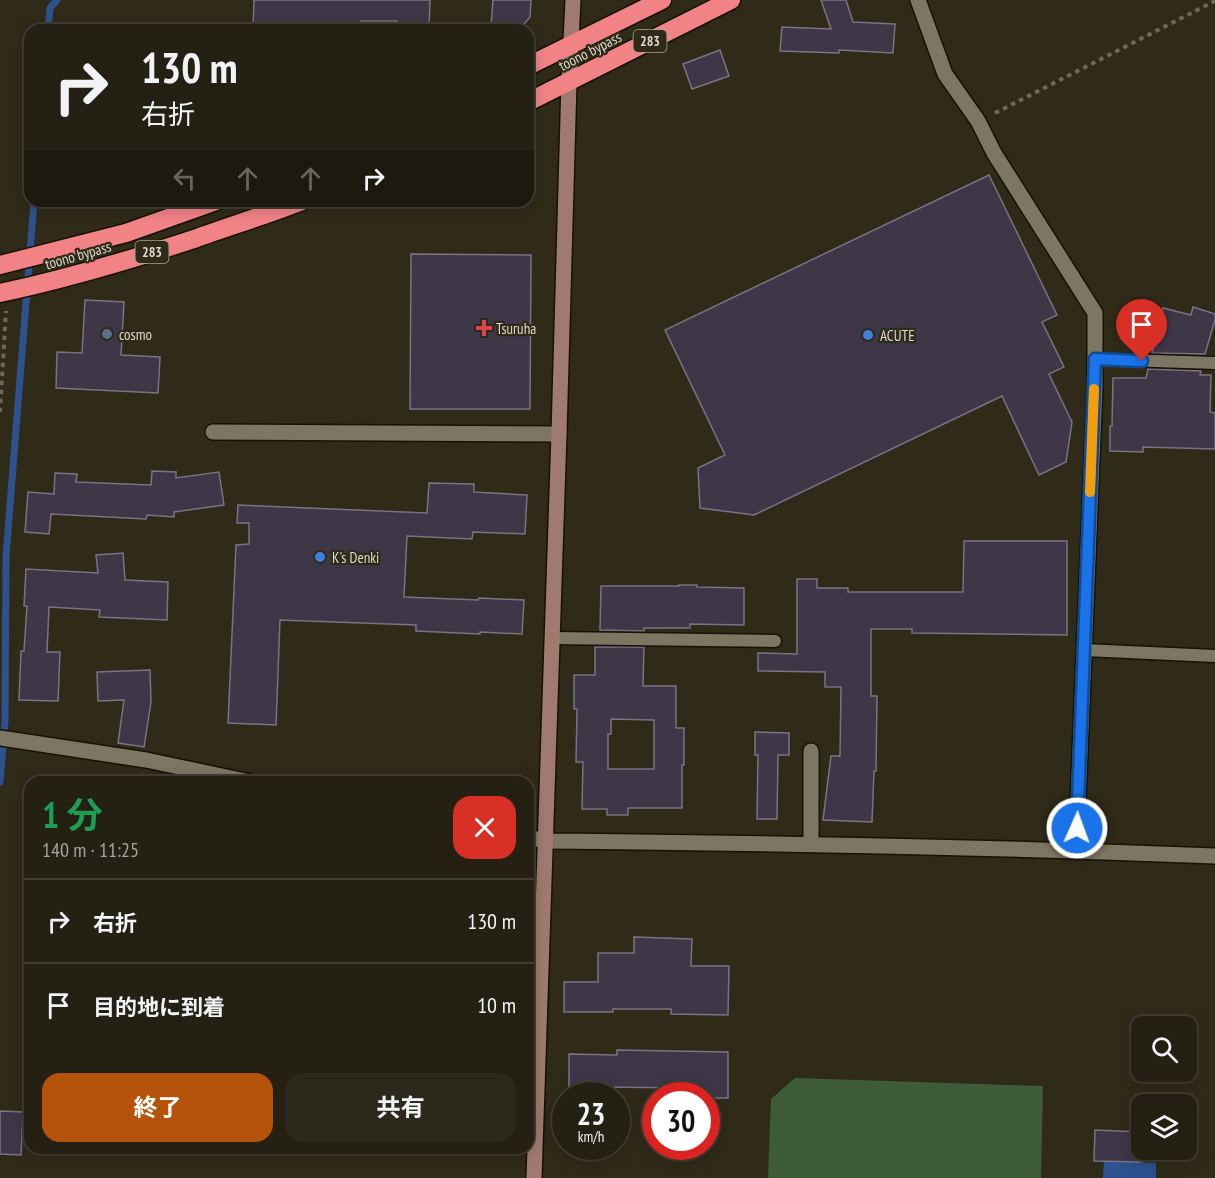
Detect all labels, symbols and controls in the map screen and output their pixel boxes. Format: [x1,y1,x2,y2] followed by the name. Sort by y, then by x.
[555,27,625,75] street label: toono bypass
[634,30,666,52] road number: 283
[141,40,238,95] text: 130 m
[42,48,120,126] icon: right
[141,97,195,131] text: 右折
[168,162,201,195] icon: left
[231,162,264,195] icon: ahead
[294,162,327,195] icon: ahead
[357,162,390,195] icon: right
[43,237,113,273] street label: toono bypass
[136,241,168,263] road number: 283
[1116,299,1167,361] pin
[1125,308,1158,341] icon: arrive
[496,319,536,338] place label: Tsuruha
[477,321,491,335] marker: Tsuruha
[119,325,152,344] place label: cosmo
[880,326,915,345] place label: ACUTE
[100,327,114,341] marker: cosmo
[861,328,875,342] marker: ACUTE
[332,548,379,567] place label: K's Denki
[313,550,327,564] marker: K's Denki
[42,791,103,838] text: 1 分
[453,796,516,859] button: close
[1045,796,1109,860] position arrow
[42,837,139,863] text: 140 m · 11:25
[42,905,75,938] icon: right
[467,907,516,935] text: 130 m
[93,909,137,937] text: 右折
[42,989,75,1022] icon: arrive
[477,991,516,1019] text: 10 m
[93,993,225,1021] text: 目的地に到着
[1131,1016,1197,1160] map controls
[1131,1016,1197,1082] button: search
[42,1073,273,1142] button: 終了
[285,1073,516,1142] button: 共有
[642,1082,720,1160] speed limit sign: 30
[577,1094,605,1133] text: 23
[1131,1094,1197,1160] button: layers
[578,1127,604,1146] text: km/h

